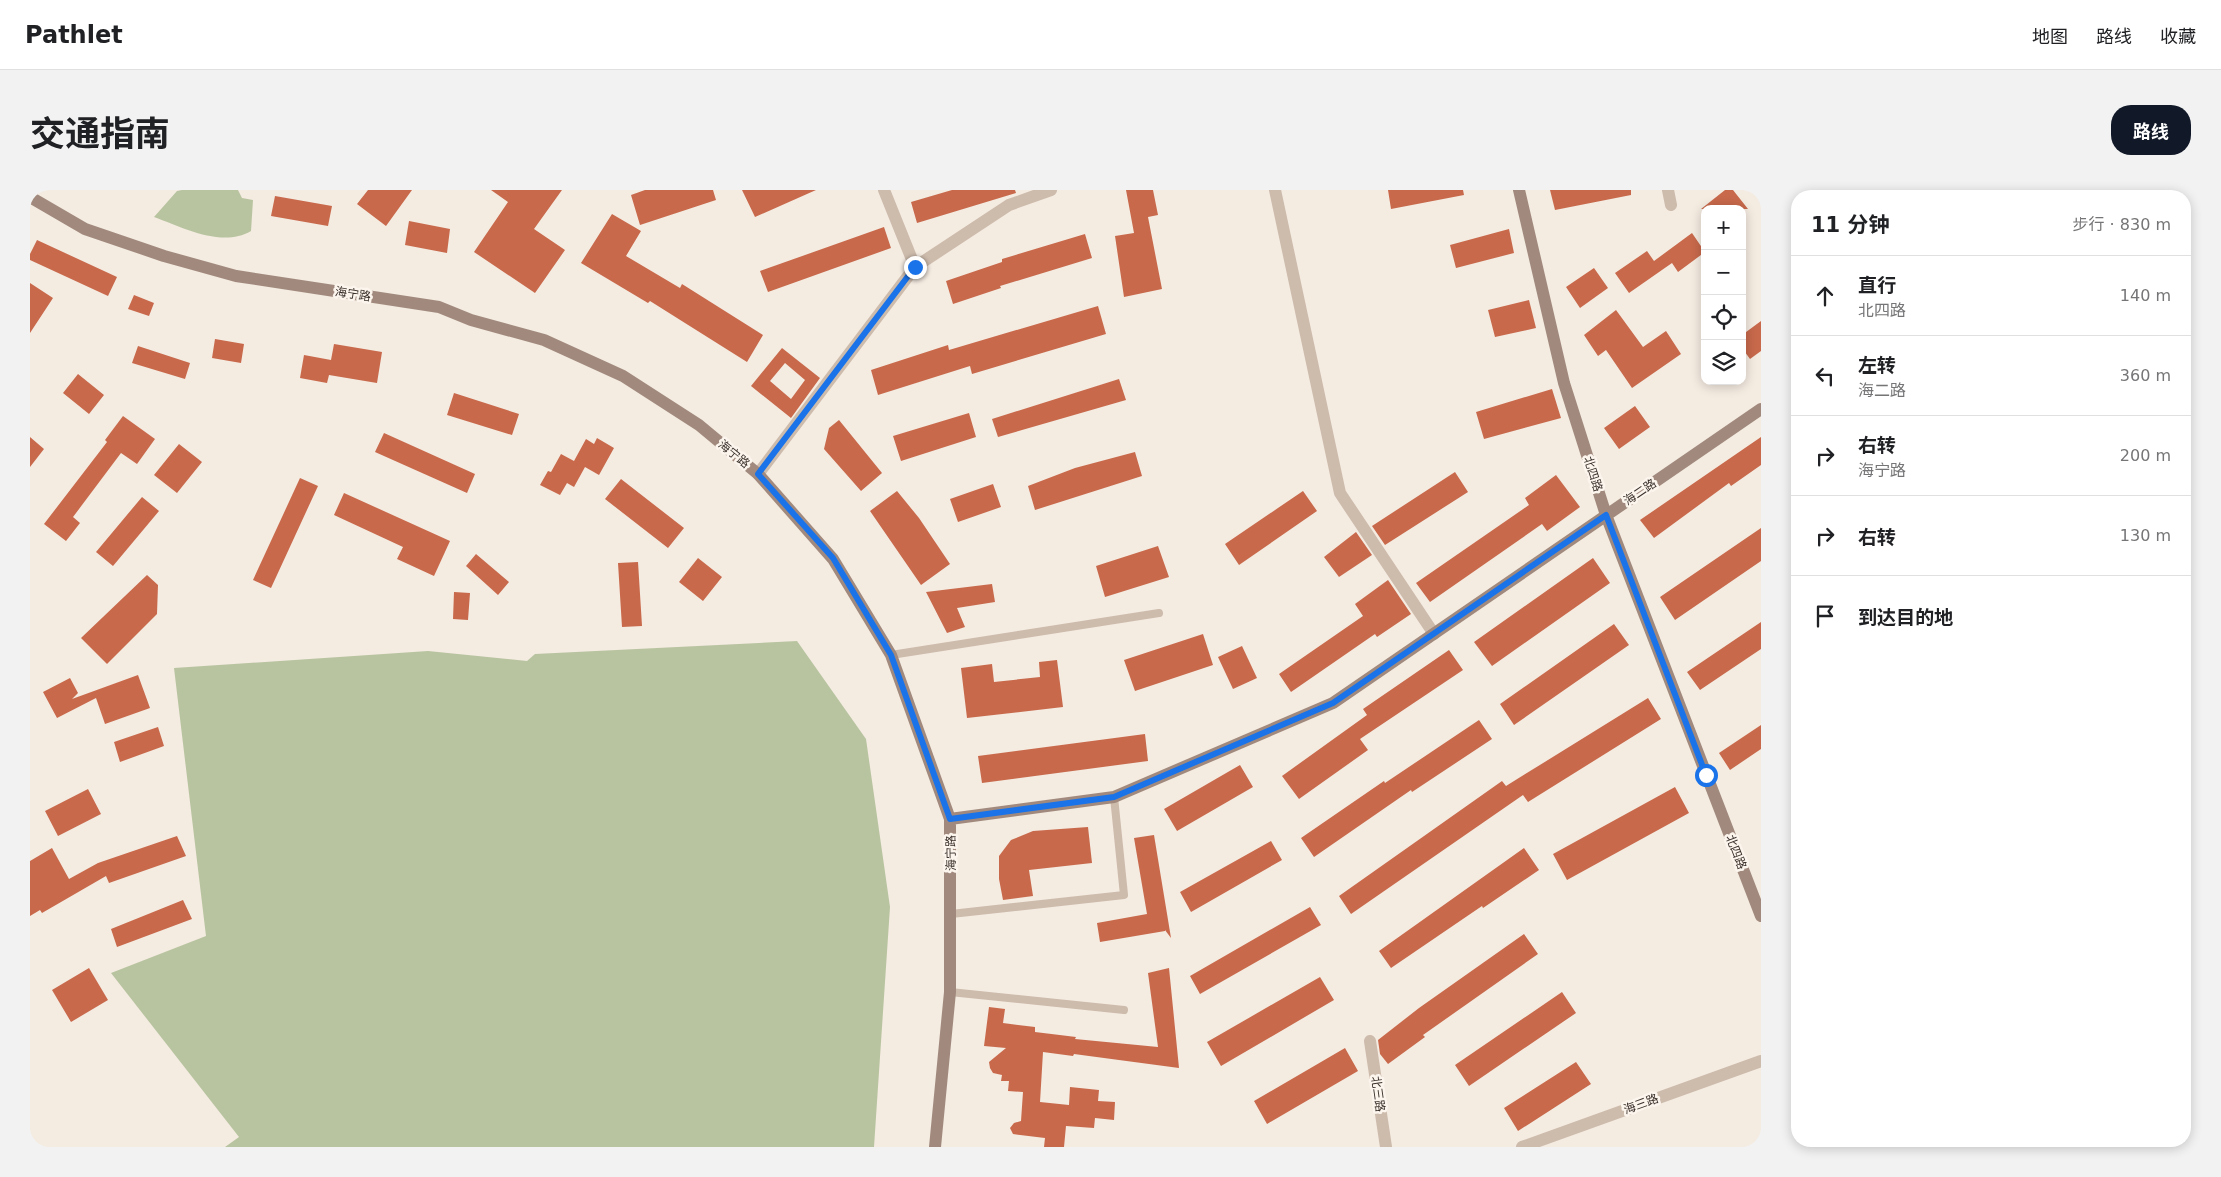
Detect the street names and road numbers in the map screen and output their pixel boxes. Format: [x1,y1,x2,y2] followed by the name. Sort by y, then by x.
[334,284,372,304] street label: 海宁路
[716,437,752,471] street label: 海宁路
[1581,455,1605,493] street label: 北四路
[1621,476,1659,508] street label: 海二路
[1723,833,1749,871] street label: 北四路
[944,835,958,871] street label: 海宁路
[1369,1075,1387,1113] street label: 北三路
[1622,1091,1660,1117] street label: 海三路

